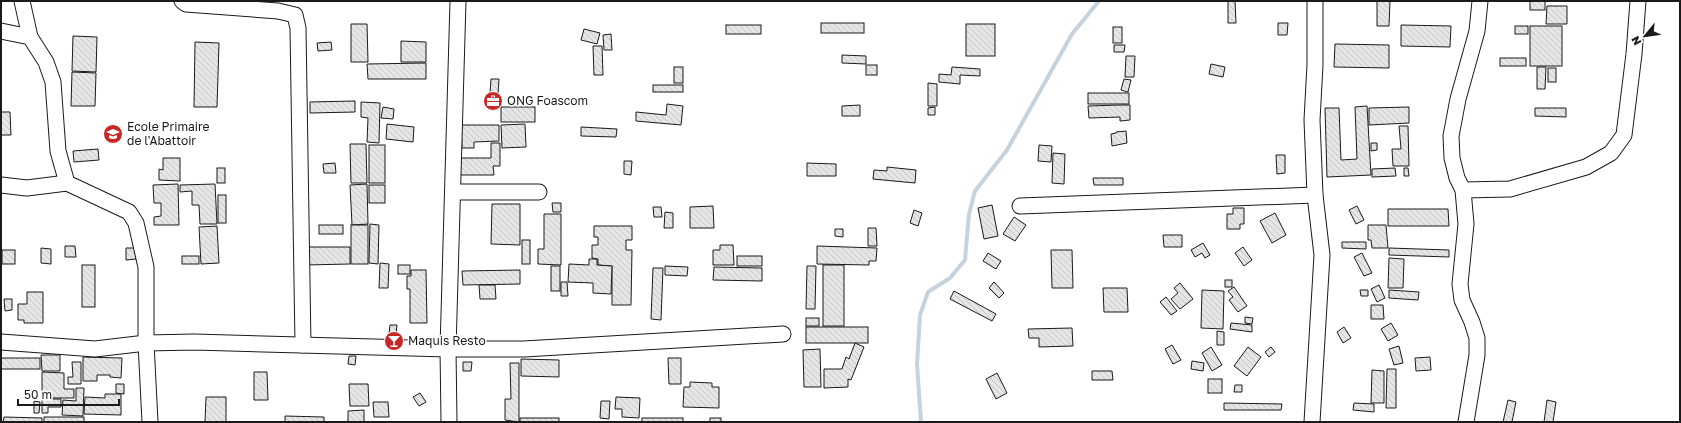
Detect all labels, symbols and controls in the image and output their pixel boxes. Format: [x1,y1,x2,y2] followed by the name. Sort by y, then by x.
[1625,16,1665,56] north arrow
[1628,34,1644,48] text: N
[482,90,504,112] office icon: ONG Foascom
[507,93,588,108] place label: ONG Foascom
[127,119,210,148] place label: Ecole Primaire de l'Abattoir
[102,123,124,145] school or university icon: Ecole Primaire de l'Abattoir
[383,330,405,352] bar icon: Maquis Resto
[408,333,486,348] place label: Maquis Resto
[18,381,119,407] scale bar
[24,387,52,402] text: 50 m

